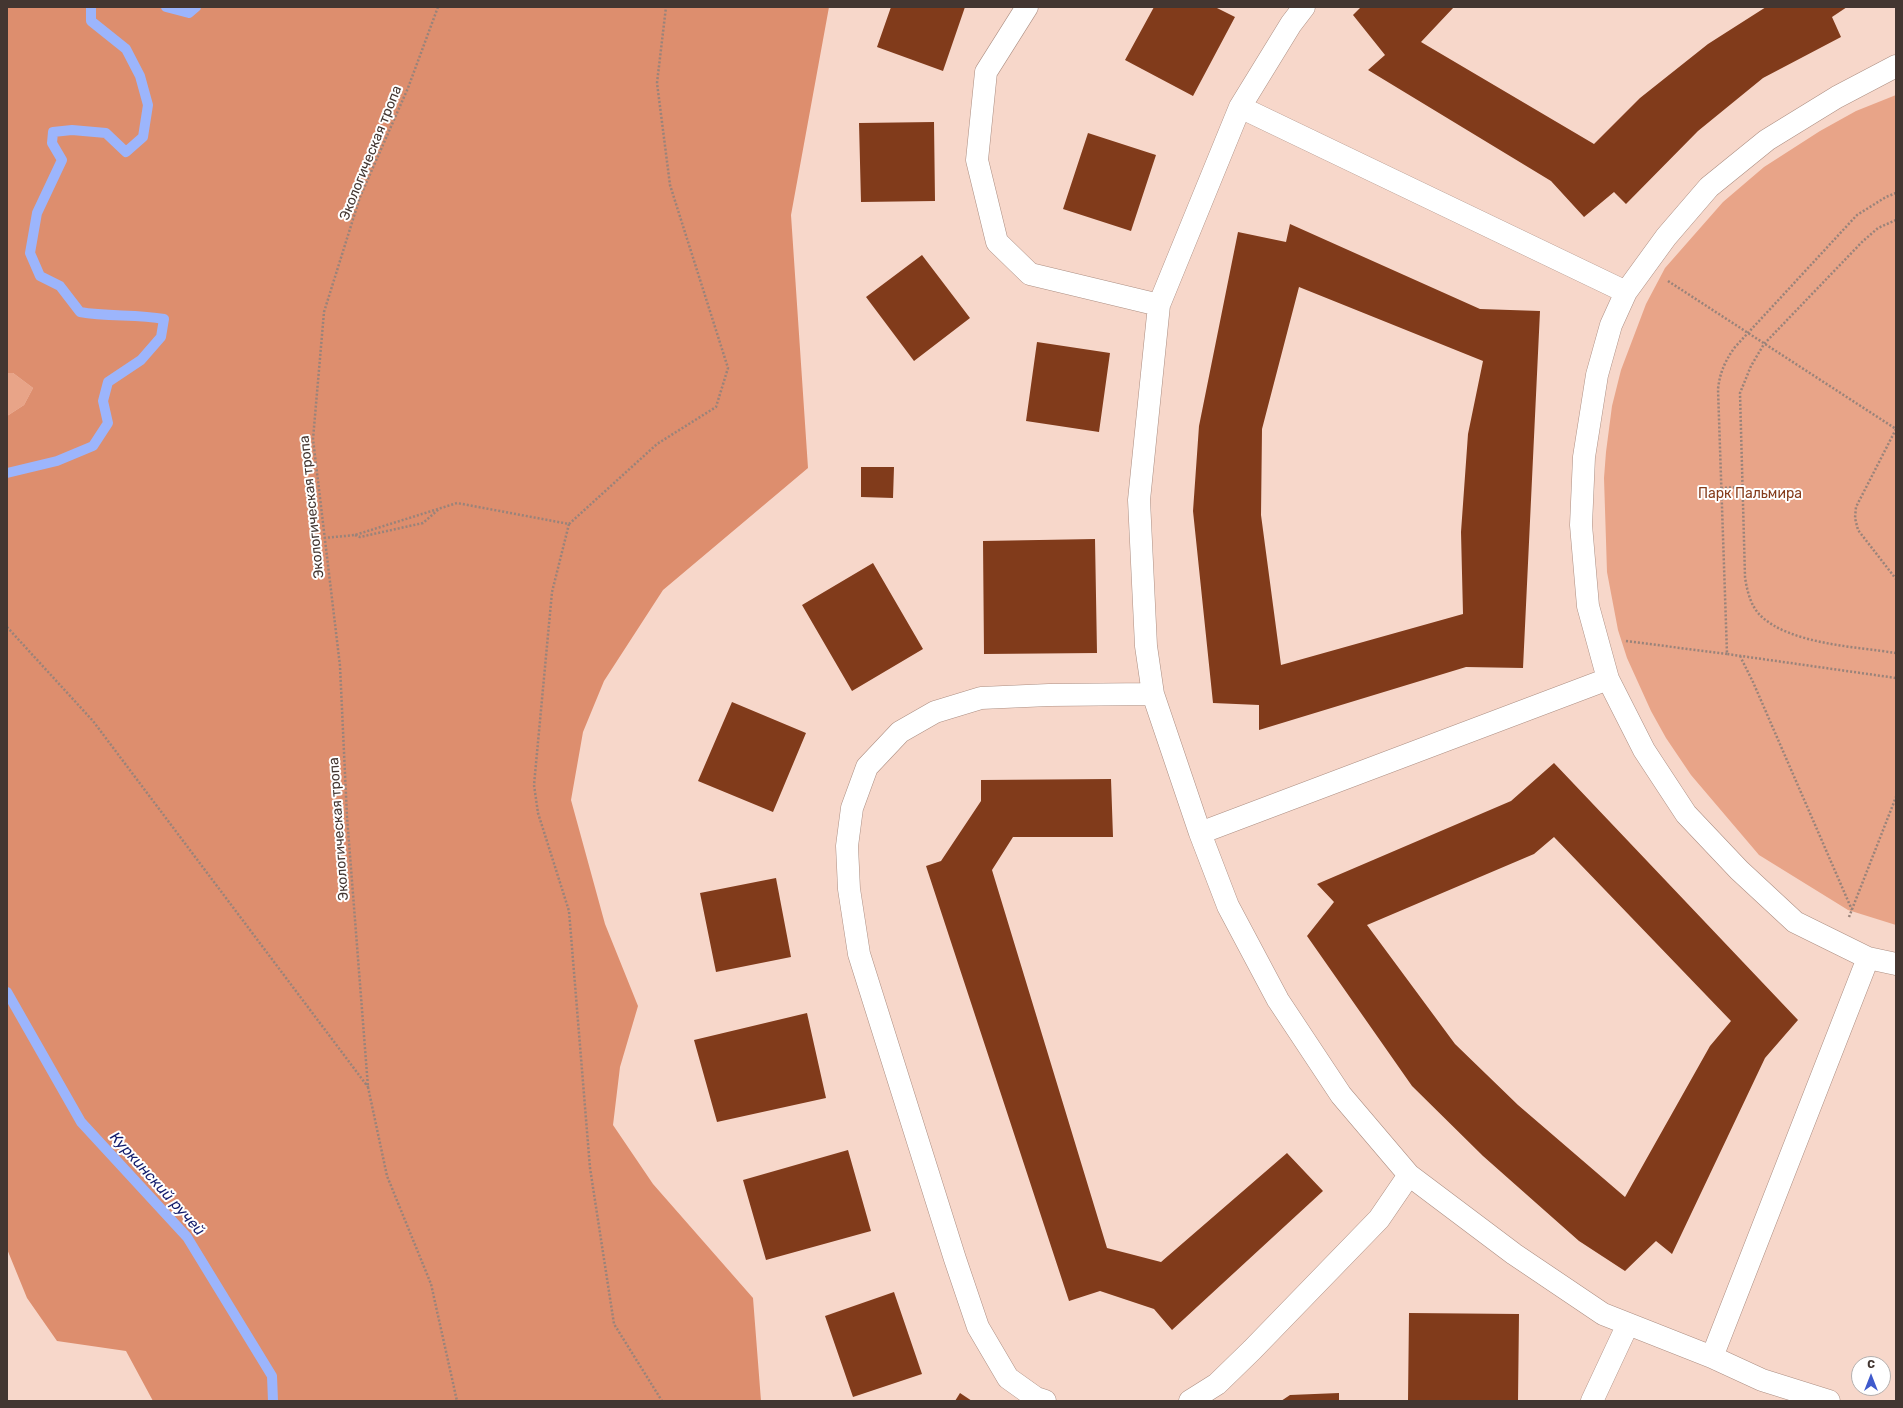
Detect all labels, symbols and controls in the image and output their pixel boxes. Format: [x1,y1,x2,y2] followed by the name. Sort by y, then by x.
[336,83,406,223] street label: Экологическая тропа
[296,435,328,579] street label: Экологическая тропа
[1698,486,1802,502] park label: Парк Пальмира
[326,757,352,901] street label: Экологическая тропа
[106,1129,208,1239] water label: Куркинский ручей
[1851,1356,1891,1396] north arrow
[1867,1358,1875,1371] text: С

